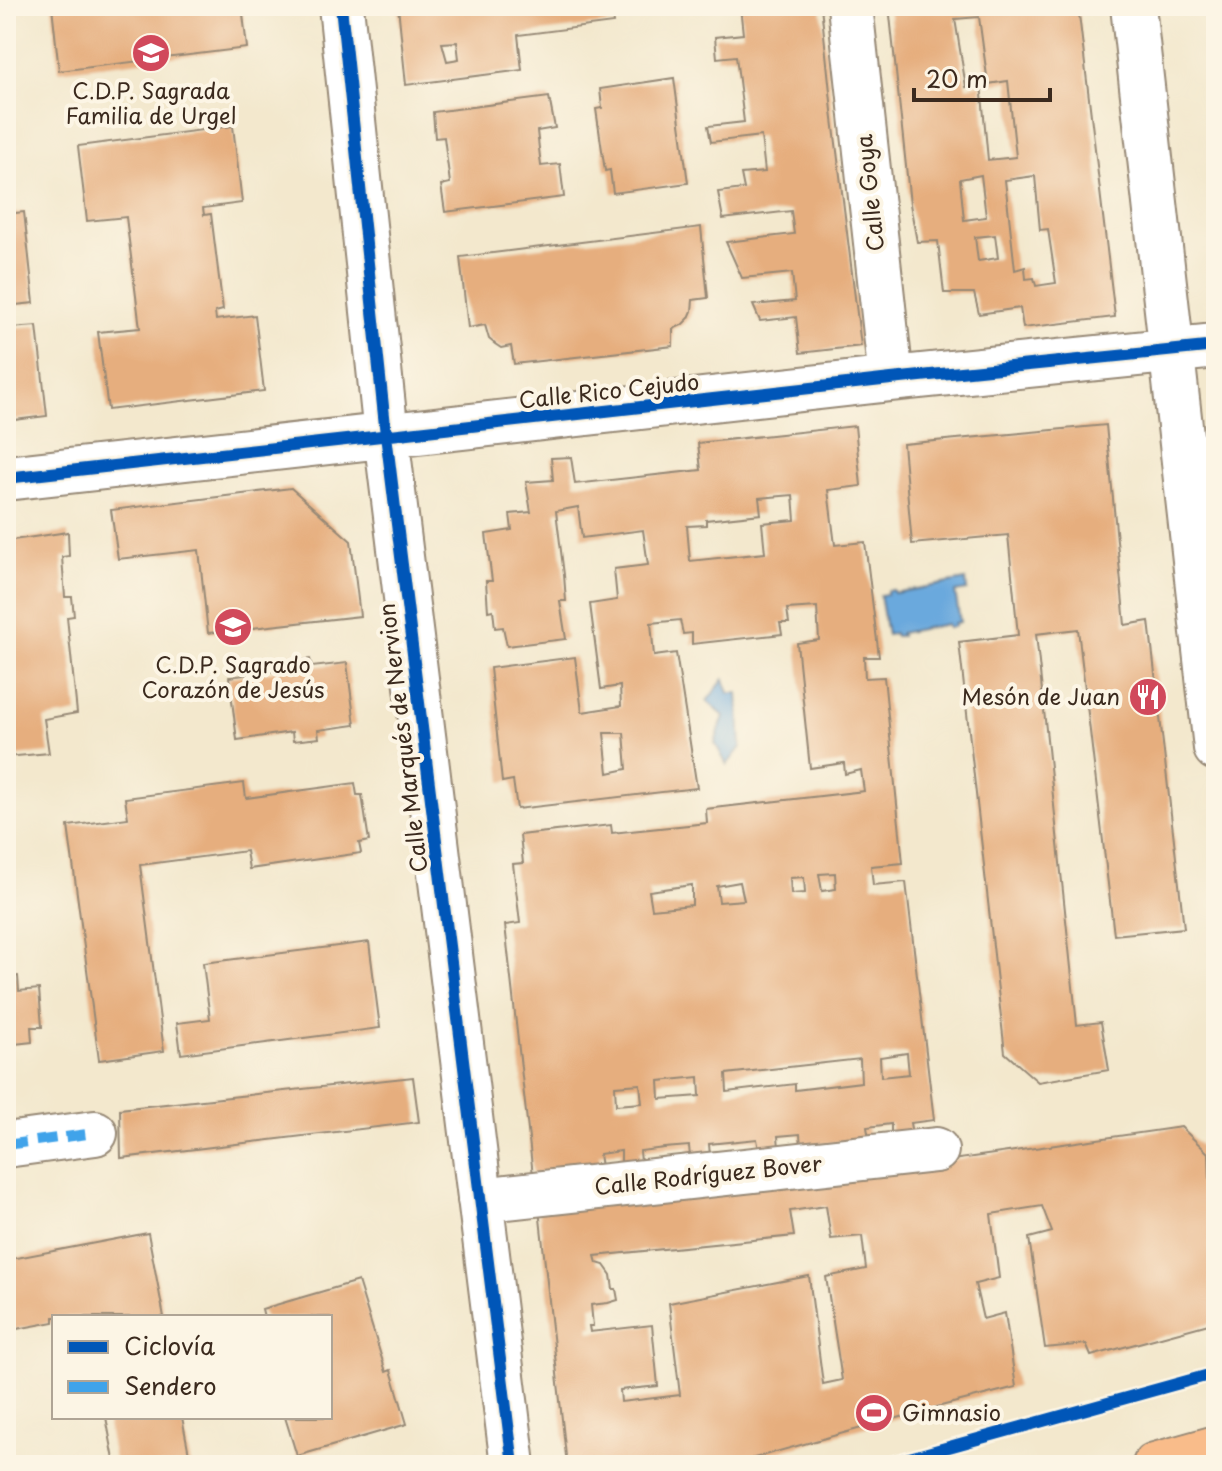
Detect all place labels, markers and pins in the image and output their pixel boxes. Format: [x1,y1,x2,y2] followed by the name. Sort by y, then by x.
[130,32,172,74] school or university icon: C.D.P. Sagrada Familia de Urgel
[66,73,236,131] place label: C.D.P. Sagrada Familia de Urgel
[212,606,254,648] school or university icon: C.D.P. Sagrado Corazón de Jesús
[141,647,325,705] place label: C.D.P. Sagrado Corazón de Jesús
[1127,676,1169,718] restaurant icon: Mesón de Juan
[962,679,1120,712] place label: Mesón de Juan
[853,1392,895,1434] sports icon: Gimnasio
[902,1395,1001,1428] place label: Gimnasio

